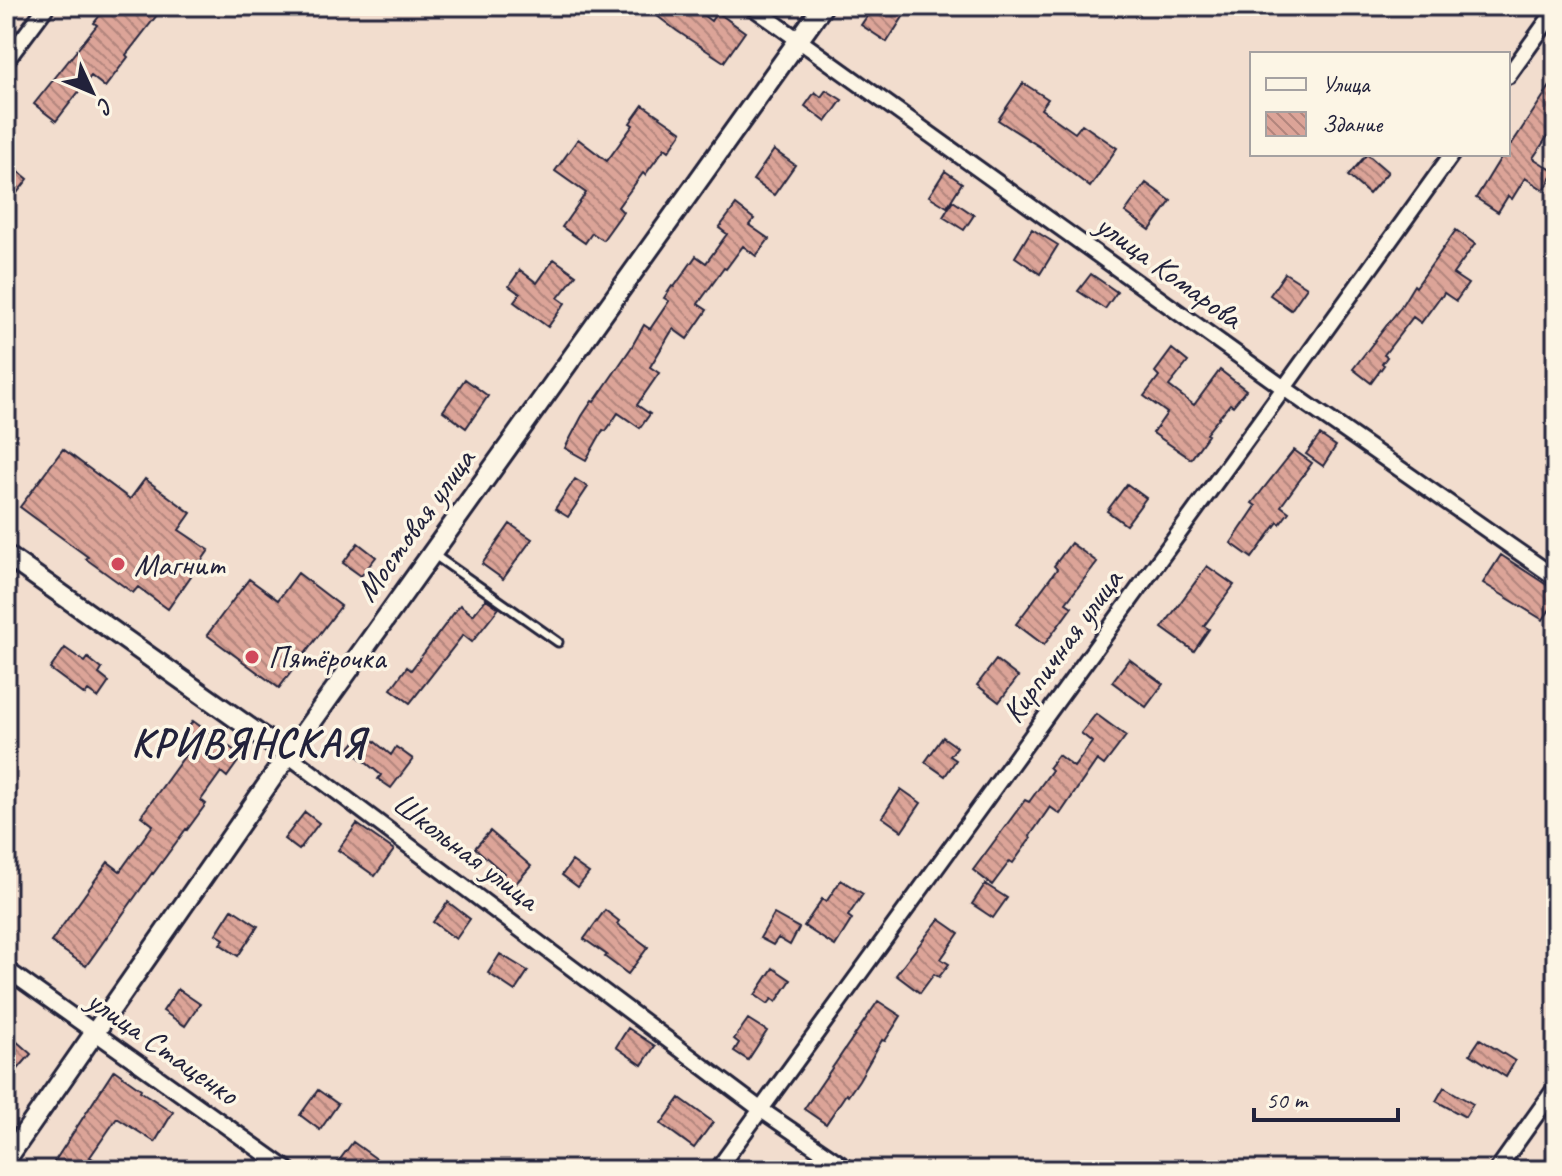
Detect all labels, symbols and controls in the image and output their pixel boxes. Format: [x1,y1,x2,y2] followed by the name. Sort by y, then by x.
[52,52,132,132] north arrow
[1250,52,1510,156] legend
[1322,69,1371,99] text: Улица
[90,92,119,121] text: С
[1322,109,1384,139] text: Здание
[1086,203,1252,339] street label: улица Комарова
[346,439,485,609] street label: Мостовая улица
[134,544,226,585] place label: Магнит
[109,555,127,573] marker: Магнит
[993,560,1133,731] street label: Кирпичная улица
[268,637,387,678] place label: Пятёрочка
[243,648,261,666] marker: Пятёрочка
[131,718,370,768] district label: КРИВЯНСКАЯ
[385,783,550,921] street label: Школьная улица
[77,979,248,1115] street label: улица Стаценко
[1254,1072,1398,1122] scale bar
[1266,1085,1309,1115] text: 50 m

